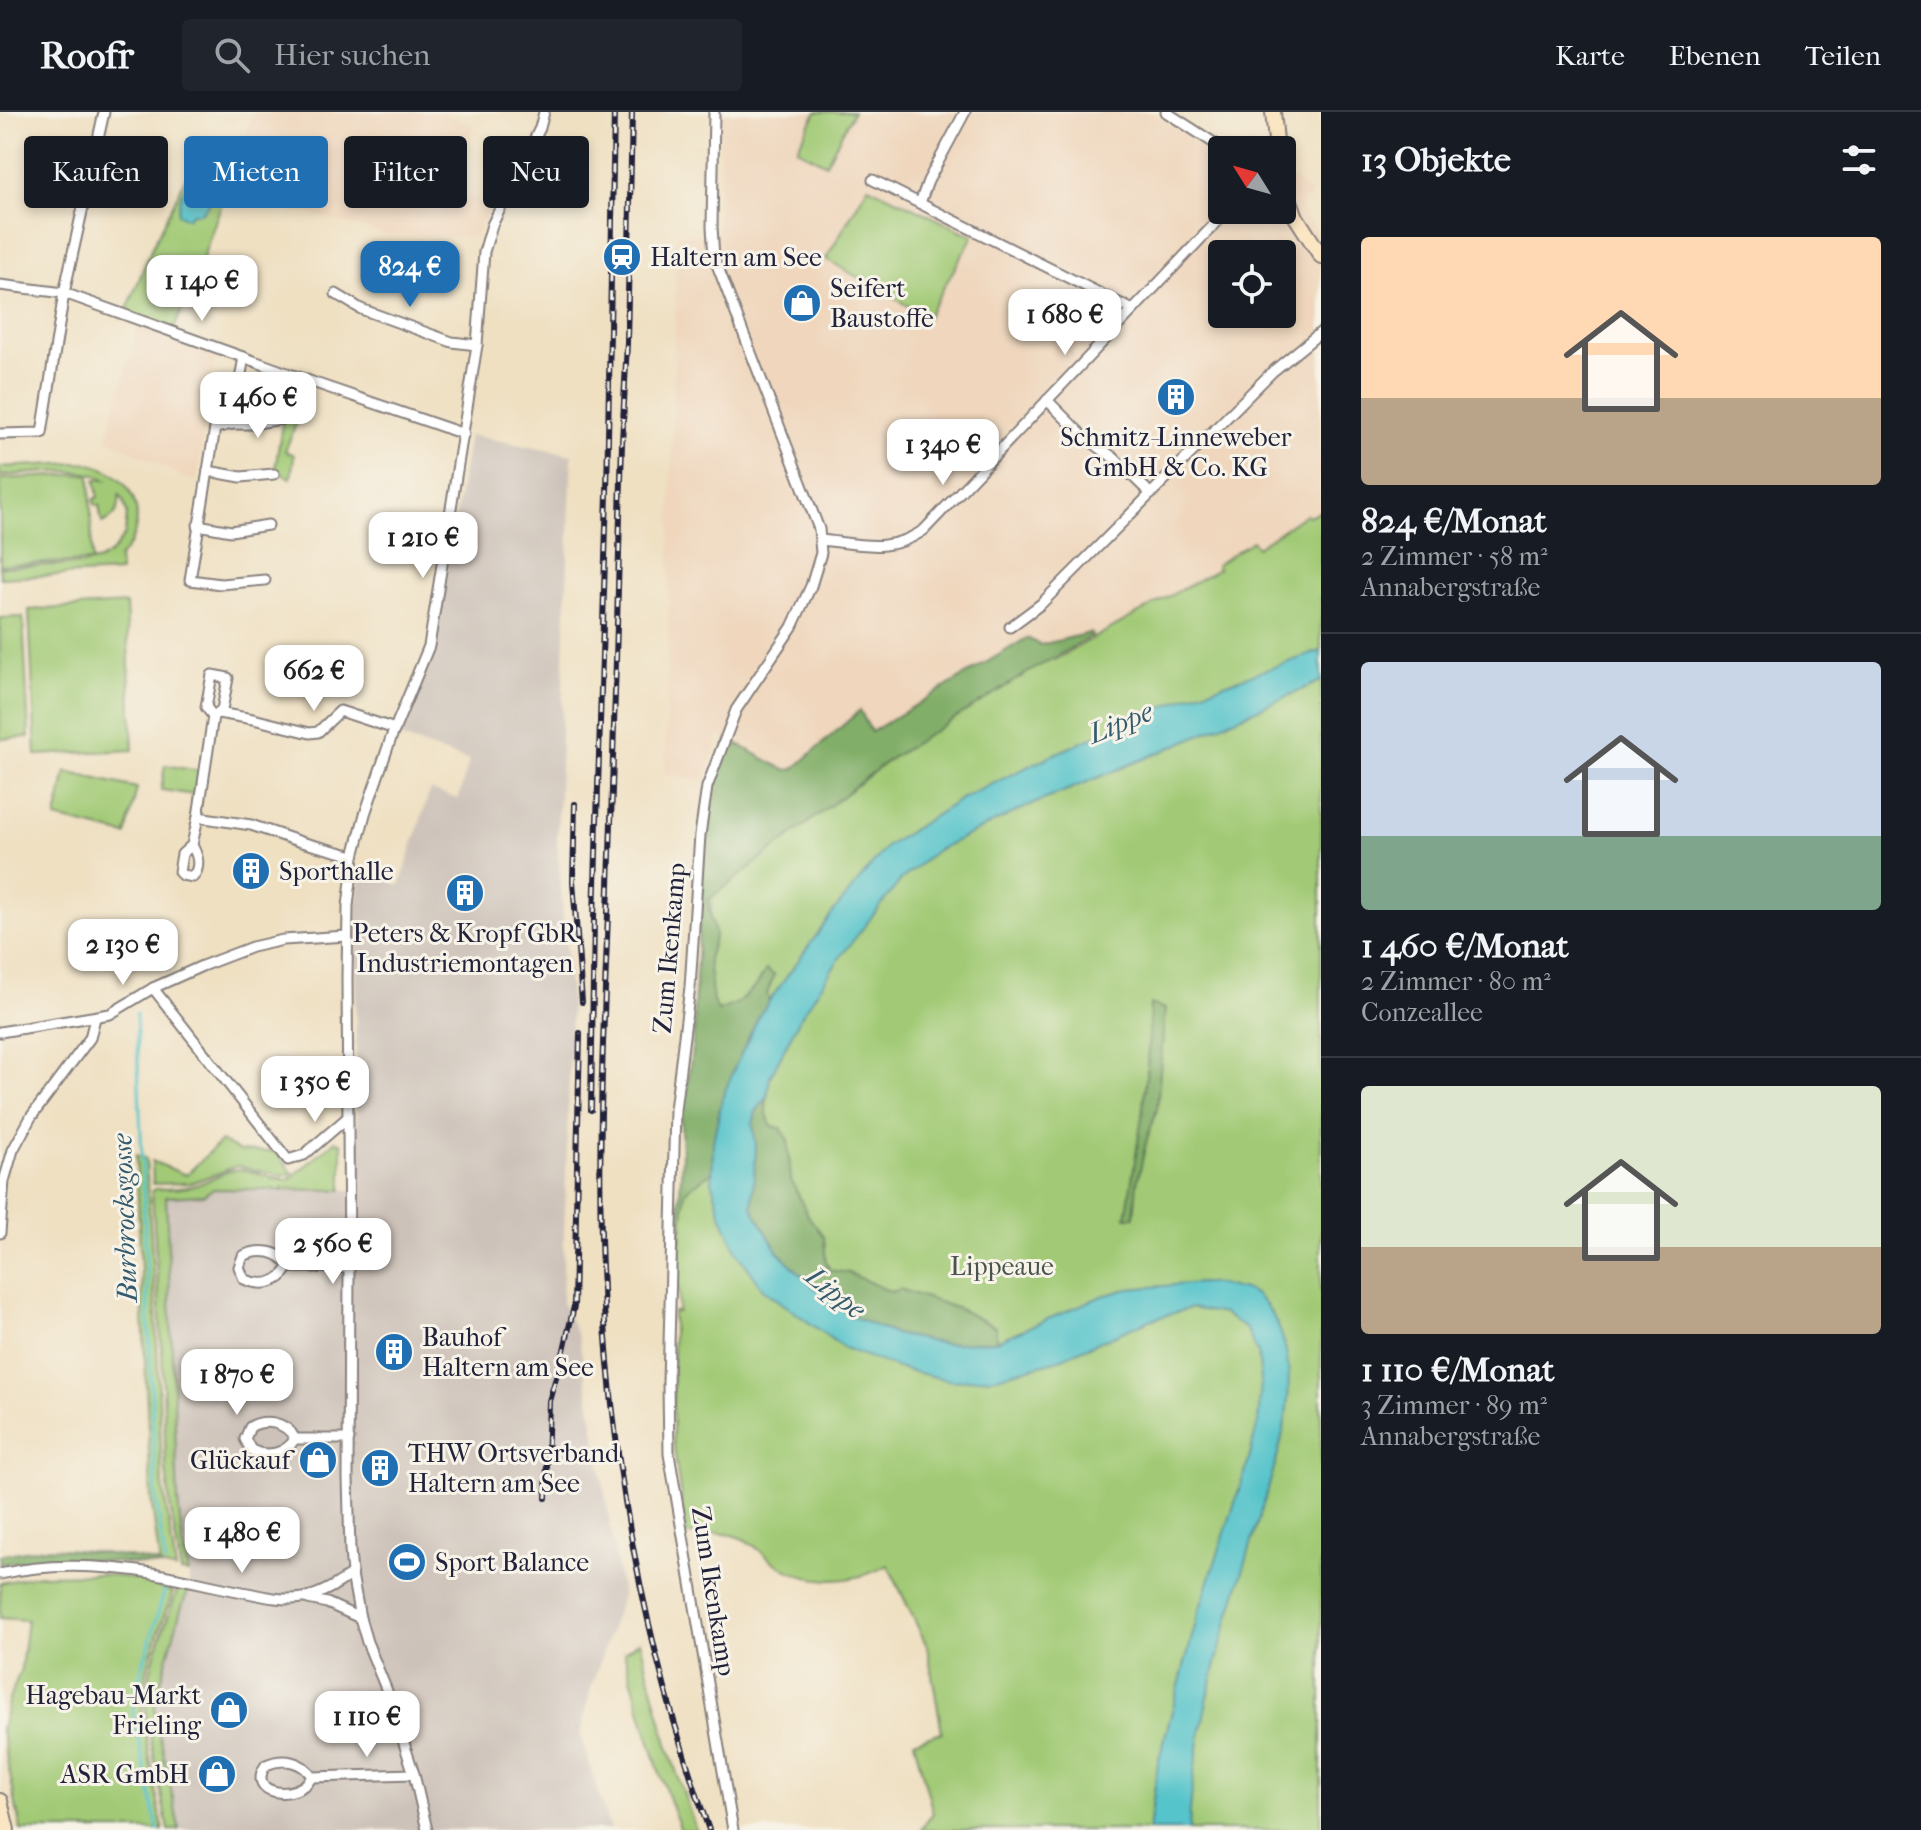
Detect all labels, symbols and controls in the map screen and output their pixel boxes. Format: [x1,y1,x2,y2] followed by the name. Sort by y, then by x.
[182,19,742,91] search box
[40,33,134,78] text: Roofr
[210,33,254,77] icon: search
[274,38,430,73] text: Hier suchen
[1555,39,1625,72] text: Karte
[1669,39,1761,72] text: Ebenen
[1805,39,1881,72] text: Teilen
[24,136,168,208] chip: Kaufen
[184,136,328,208] chip: Mieten
[344,136,467,208] chip: Filter
[483,136,589,208] chip: Neu
[1208,136,1296,224] north arrow
[1208,136,1296,328] map controls
[1837,138,1881,182] icon: filters
[1361,140,1511,180] text: 13 Objekte
[601,236,643,278] station icon: Haltern am See
[1208,240,1296,328] button: locate
[354,241,466,309] pin: 824 €
[650,242,822,273] place label: Haltern am See
[379,251,441,282] text: 824 €
[128,255,276,323] pin: 1 140 €
[165,265,239,296] text: 1 140 €
[830,273,934,334] place label: Seifert Baustoffe
[781,282,823,324] shop icon: Seifert Baustoffe
[991,289,1139,357] pin: 1 680 €
[1549,289,1693,433] icon: home
[1026,299,1104,330] text: 1 680 €
[184,372,332,440] pin: 1 460 €
[1155,376,1197,418] building icon: Schmitz-Linneweber GmbH & Co. KG
[218,382,298,413] text: 1 460 €
[869,419,1017,487] pin: 1 340 €
[1060,422,1292,483] place label: Schmitz-Linneweber GmbH & Co. KG
[905,429,981,460] text: 1 340 €
[1361,501,1547,541] text: 824 €/Monat
[349,512,497,580] pin: 1 210 €
[387,522,459,553] text: 1 210 €
[1361,541,1547,572] text: 2 Zimmer · 58 m²
[1361,572,1540,603] text: Annabergstraße
[258,645,370,713] pin: 662 €
[283,655,345,686] text: 662 €
[1081,695,1158,751] water label: Lippe
[1549,714,1693,858] icon: home
[230,850,272,892] building icon: Sporthalle
[279,856,394,887] place label: Sporthalle
[647,861,692,1035] street label: Zum Ikenkamp
[444,872,486,914] building icon: Peters & Kropf GbR Industriemontagen
[353,918,579,979] place label: Peters & Kropf GbR Industriemontagen
[49,919,197,987] pin: 2 130 €
[1361,926,1569,966] text: 1 460 €/Monat
[86,929,160,960] text: 2 130 €
[1361,966,1551,997] text: 2 Zimmer · 80 m²
[1361,997,1483,1028] text: Conzeallee
[241,1056,389,1124] pin: 1 350 €
[279,1066,351,1097] text: 1 350 €
[105,1133,144,1305] water label: Burbrocksgosse
[1549,1138,1693,1282] icon: home
[259,1218,407,1286] pin: 2 560 €
[293,1228,373,1259] text: 2 560 €
[950,1251,1054,1282] park label: Lippeaue
[798,1258,872,1326] water label: Lippe
[422,1322,594,1383] place label: Bauhof Haltern am See
[373,1331,415,1373] building icon: Bauhof Haltern am See
[163,1349,311,1417] pin: 1 870 €
[1361,1350,1554,1390] text: 1 110 €/Monat
[199,1359,275,1390] text: 1 870 €
[1361,1390,1547,1421] text: 3 Zimmer · 89 m²
[1361,1421,1540,1452] text: Annabergstraße
[408,1438,620,1499] place label: THW Ortsverband Haltern am See
[297,1439,339,1481] shop icon: Glückauf
[190,1445,295,1476] place label: Glückauf
[359,1447,401,1489] building icon: THW Ortsverband Haltern am See
[685,1504,742,1678] street label: Zum Ikenkamp
[168,1507,316,1575] pin: 1 480 €
[203,1517,281,1548] text: 1 480 €
[386,1541,428,1583] sports icon: Sport Balance
[435,1547,589,1578] place label: Sport Balance
[25,1680,202,1741] place label: Hagebau-Markt Frieling
[208,1689,250,1731] shop icon: Hagebau-Markt Frieling
[293,1691,441,1759] pin: 1 110 €
[333,1701,401,1732] text: 1 110 €
[196,1753,238,1795] shop icon: ASR GmbH
[60,1759,189,1790] place label: ASR GmbH

